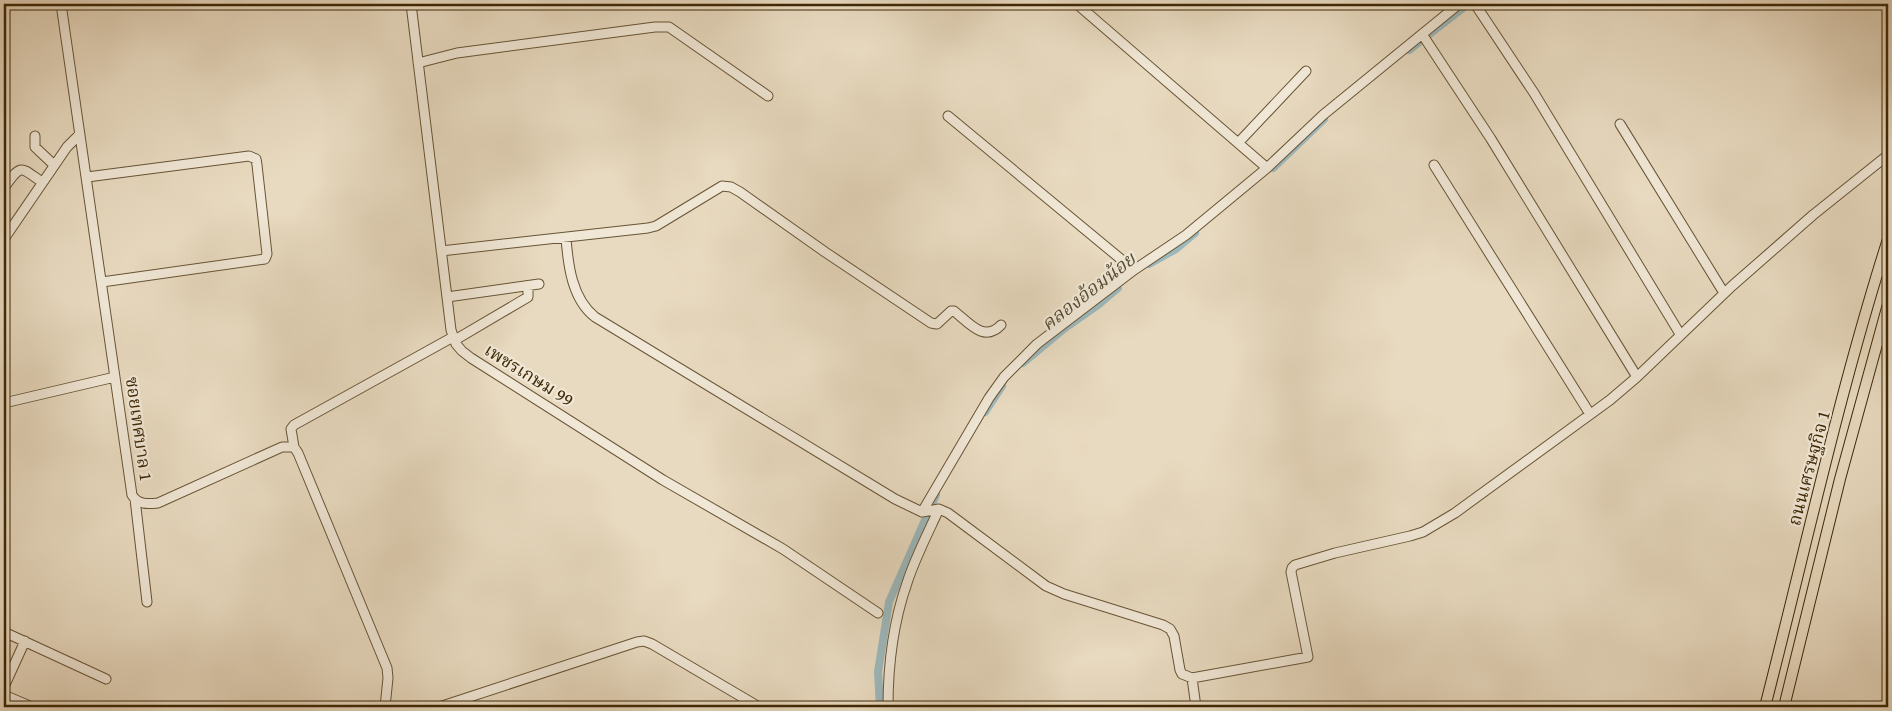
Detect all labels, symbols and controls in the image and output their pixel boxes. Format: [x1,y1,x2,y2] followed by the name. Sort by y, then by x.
[1035,244,1143,337] water label: คลองอ้อมน้อย
[479,336,579,413] street label: เพชรเกษม 99
[119,375,160,483] street label: ซอยเทศบาล 1
[1780,407,1837,528] street label: ถนนเศรษฐกิจ 1

